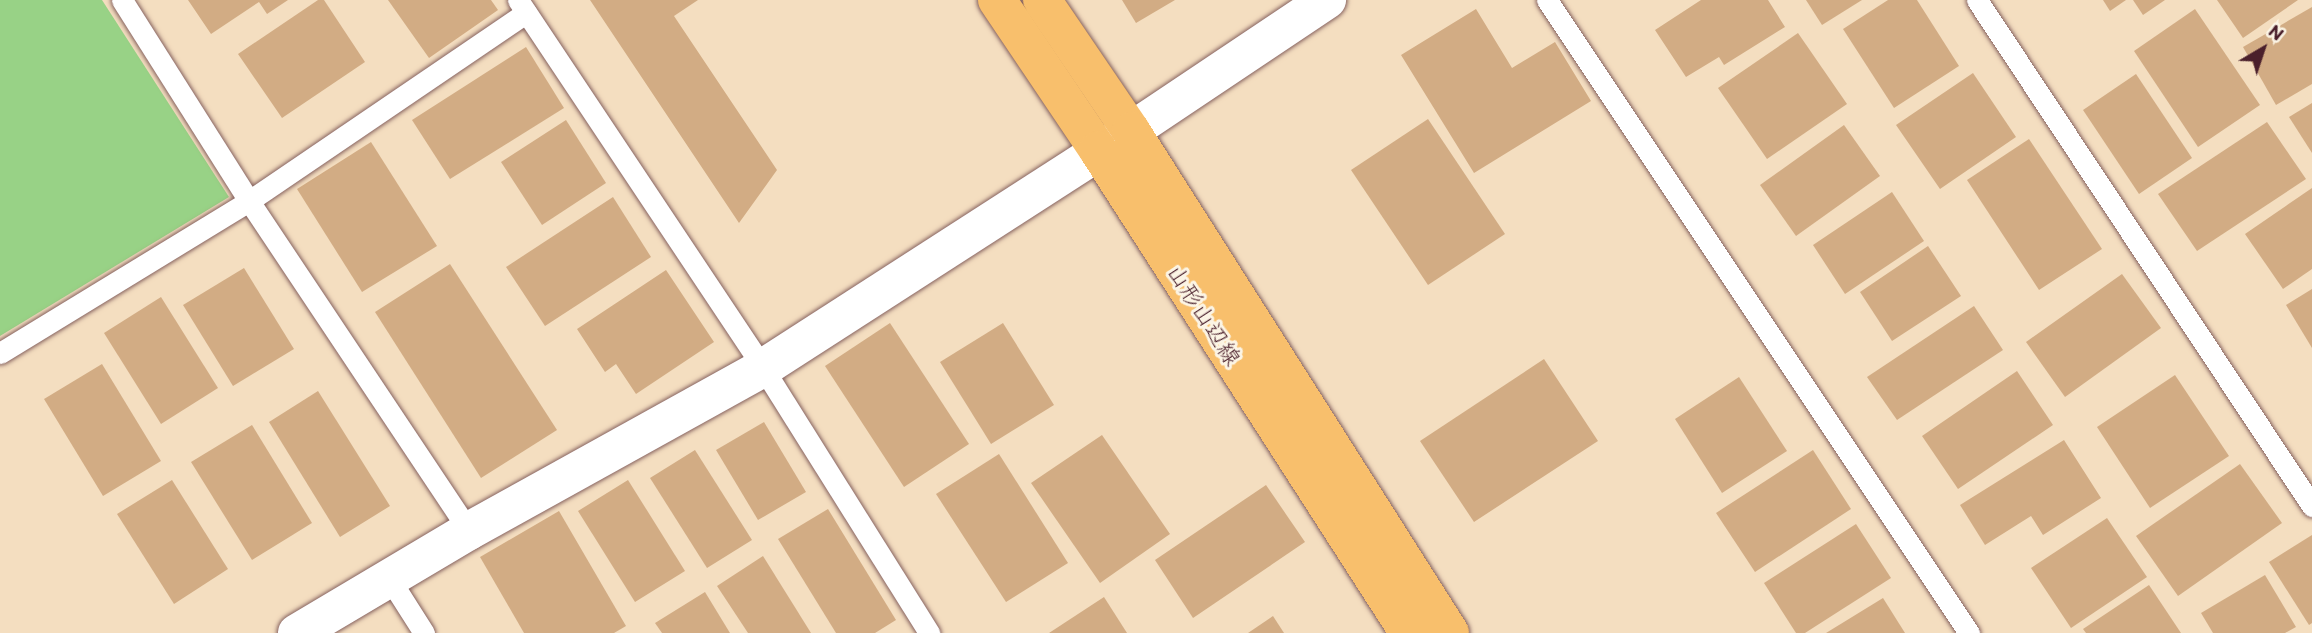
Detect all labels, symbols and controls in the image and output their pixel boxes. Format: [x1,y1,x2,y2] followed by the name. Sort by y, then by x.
[2228,14,2298,84] north arrow
[2264,19,2289,45] text: N
[1161,259,1247,371] street label: 山形山辺線

